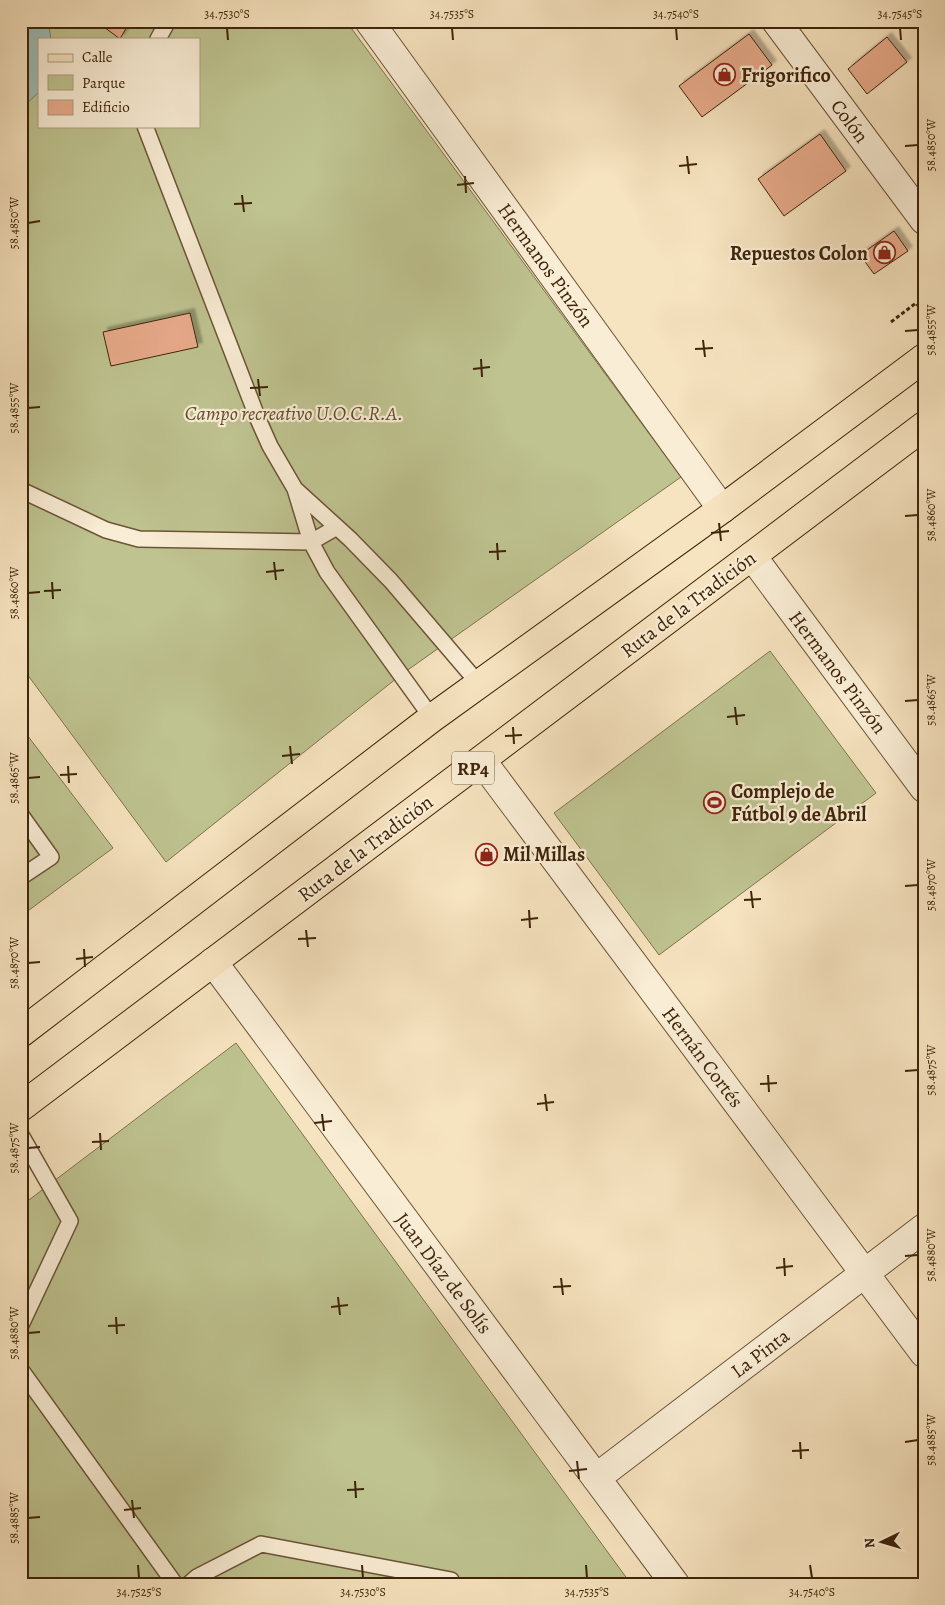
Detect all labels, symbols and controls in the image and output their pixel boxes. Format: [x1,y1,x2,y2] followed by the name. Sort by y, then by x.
[204,6,250,22] text: 34.7530°S
[430,6,474,22] text: 34.7535°S
[653,6,699,22] text: 34.7540°S
[878,6,922,22] text: 34.7545°S
[38,38,200,128] legend
[82,47,113,67] text: Calle
[741,62,831,89] place label: Frigorifico
[713,63,737,87] shop icon: Frigorifico
[82,73,125,93] text: Parque
[824,94,875,149] street label: Colón
[82,97,130,117] text: Edificio
[923,118,939,171] text: 58.4850°W
[6,196,22,249] text: 58.4850°W
[491,198,600,333] street label: Hermanos Pinzón
[730,240,868,267] place label: Repuestos Colon
[872,241,896,265] shop icon: Repuestos Colon
[923,304,939,356] text: 58.4855°W
[6,382,22,434] text: 58.4855°W
[185,400,403,427] park label: Campo recreativo U.O.C.R.A.
[923,488,939,541] text: 58.4860°W
[615,545,761,664] street label: Ruta de la Tradición
[6,566,22,619] text: 58.4860°W
[782,605,893,739] street label: Hermanos Pinzón
[923,673,939,726] text: 58.4865°W
[6,751,22,804] text: 58.4865°W
[452,751,494,784] road number: RP4
[731,778,867,828] place label: Complejo de Fútbol 9 de Abril
[292,789,438,908] street label: Ruta de la Tradición
[703,791,727,815] sports icon: Complejo de Fútbol 9 de Abril
[503,841,585,868] place label: Mil Millas
[475,842,499,866] shop icon: Mil Millas
[923,858,939,911] text: 58.4870°W
[6,936,22,989] text: 58.4870°W
[656,1001,749,1113] street label: Hernán Cortés
[923,1044,939,1095] text: 58.4875°W
[6,1122,22,1173] text: 58.4875°W
[389,1207,498,1340] street label: Juan Díaz de Solís
[923,1228,939,1281] text: 58.4880°W
[6,1306,22,1359] text: 58.4880°W
[726,1322,796,1384] street label: La Pinta
[923,1413,939,1466] text: 58.4885°W
[6,1491,22,1544] text: 58.4885°W
[858,1518,908,1568] north arrow
[860,1537,879,1549] text: N
[116,1584,162,1600] text: 34.7525°S
[340,1584,386,1600] text: 34.7530°S
[565,1584,609,1600] text: 34.7535°S
[789,1584,835,1600] text: 34.7540°S

